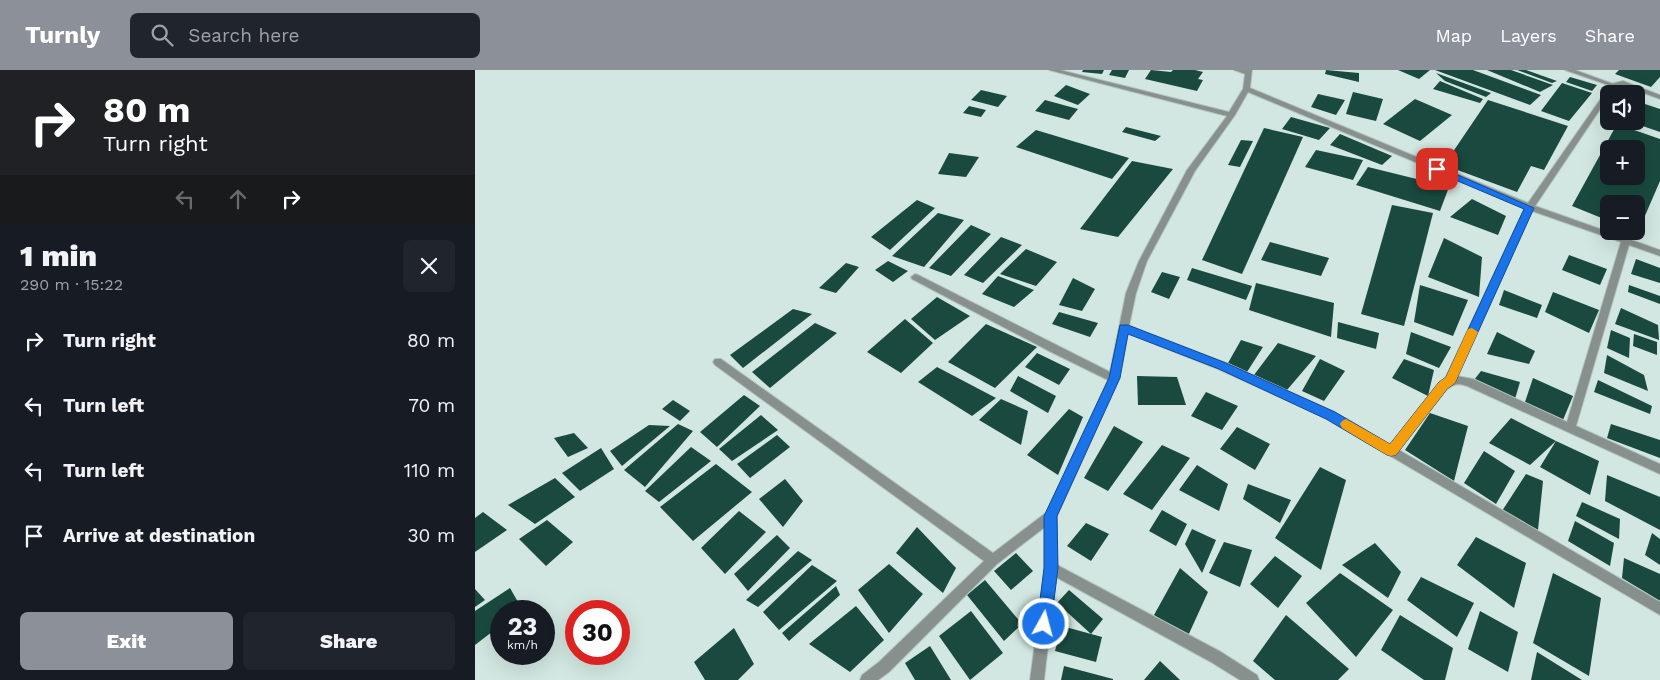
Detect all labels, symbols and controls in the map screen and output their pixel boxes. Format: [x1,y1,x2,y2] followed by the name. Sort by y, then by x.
[130,13,480,58] search box
[25,21,100,49] text: Turnly
[148,21,176,49] icon: search
[188,24,300,47] text: Search here
[1435,25,1472,46] text: Map
[1500,25,1557,46] text: Layers
[1585,25,1635,46] text: Share
[1600,85,1645,240] map controls
[1600,85,1645,130] button: sound
[103,89,190,131] text: 80 m
[20,90,85,155] icon: right
[103,131,208,156] text: Turn right
[1600,140,1645,185] button: +
[1416,148,1458,190] pin
[1423,155,1451,183] icon: arrive
[171,185,199,213] icon: left
[224,185,252,213] icon: ahead
[277,185,305,213] icon: right
[1600,195,1645,240] button: −
[20,238,97,273] text: 1 min
[403,240,455,292] button: close
[20,275,123,294] text: 290 m · 15:22
[20,327,48,355] icon: right
[63,329,156,352] text: Turn right
[407,329,455,352] text: 80 m
[20,392,48,420] icon: left
[63,394,144,417] text: Turn left
[408,394,455,417] text: 70 m
[20,457,48,485] icon: left
[63,459,144,482] text: Turn left
[404,459,455,482] text: 110 m
[20,522,48,550] icon: arrive
[63,524,255,547] text: Arrive at destination
[408,524,455,547] text: 30 m
[1017,597,1069,649] position arrow
[565,600,630,665] speed limit sign: 30
[20,612,233,670] button: Exit
[243,612,455,670] button: Share
[508,612,537,641] text: 23
[507,638,538,652] text: km/h

